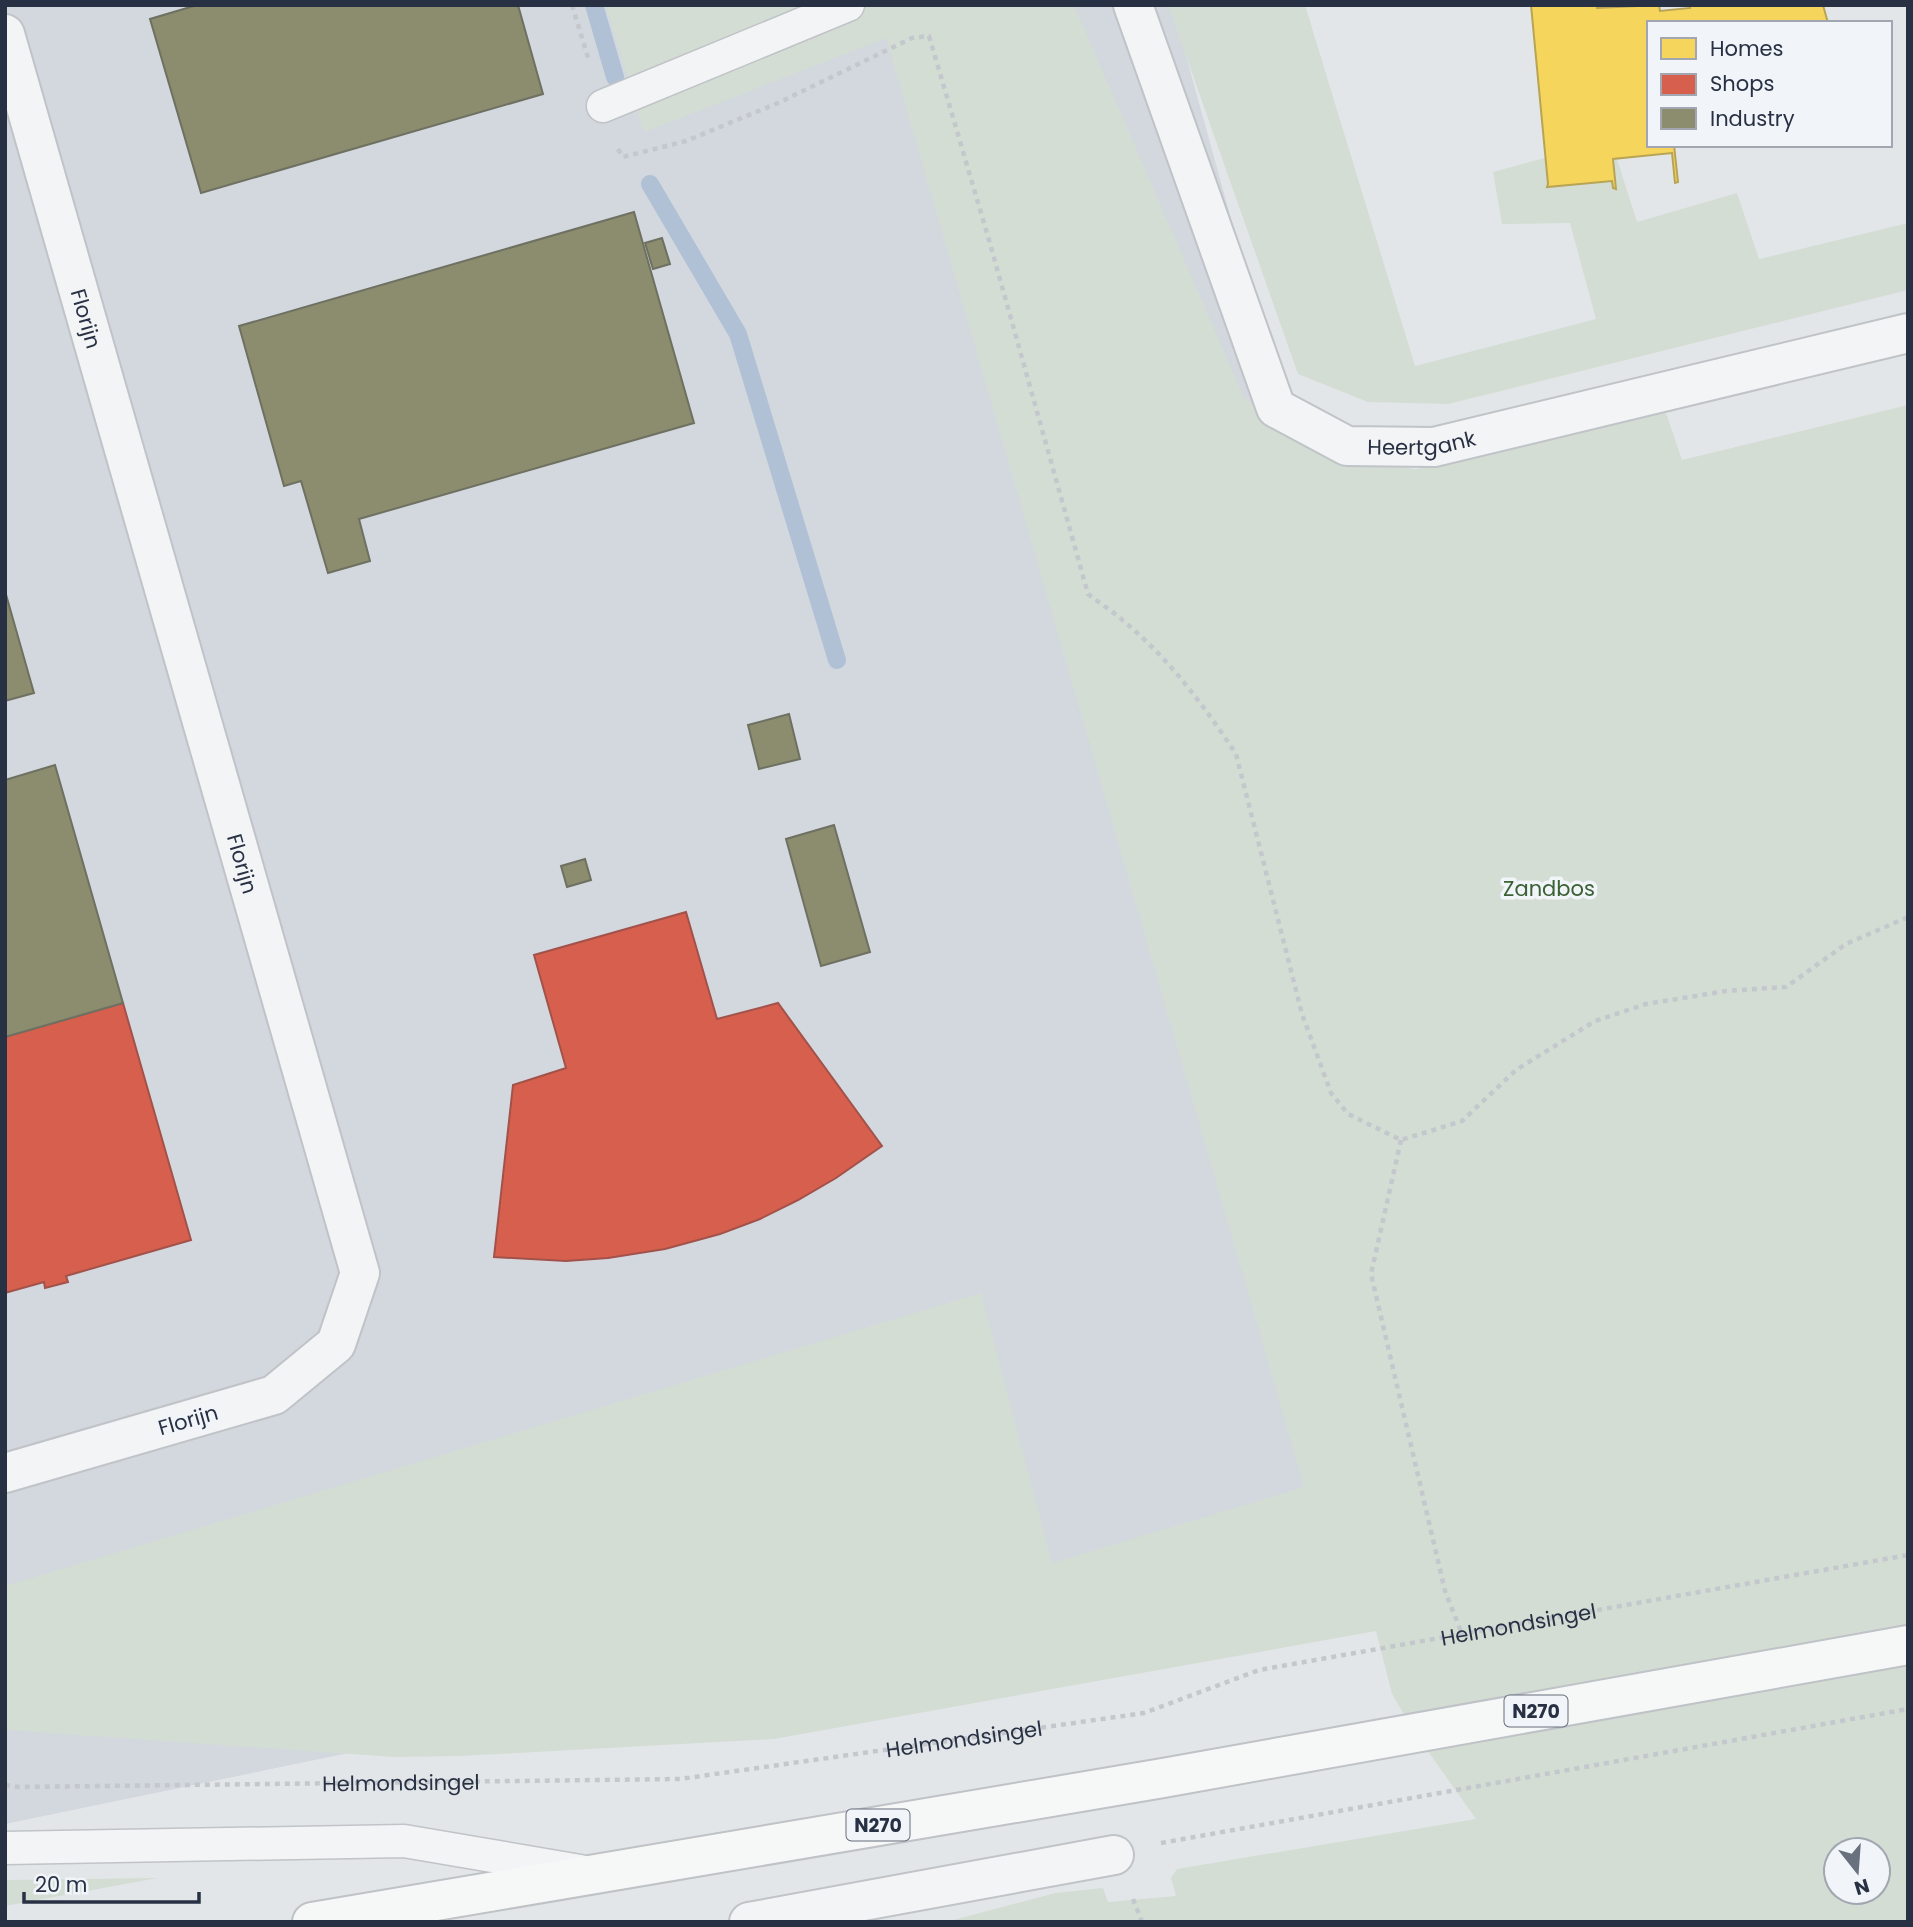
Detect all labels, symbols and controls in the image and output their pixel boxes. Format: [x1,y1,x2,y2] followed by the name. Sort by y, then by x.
[1647,21,1892,147] legend
[1710,34,1784,63] text: Homes
[1710,69,1774,98] text: Shops
[1710,104,1795,133] text: Industry
[64,285,109,352] street label: Florijn
[1367,423,1479,462] street label: Heertgank
[220,830,265,897] street label: Florijn
[1503,874,1595,903] park label: Zandbos
[155,1398,221,1442] street label: Florijn
[1438,1596,1598,1652] street label: Helmondsingel
[1504,1695,1568,1726] road number: N270
[884,1713,1044,1764] street label: Helmondsingel
[322,1767,480,1798] street label: Helmondsingel
[846,1810,910,1840] road number: N270
[1822,1836,1892,1906] north arrow
[24,1860,200,1904] scale bar
[35,1870,88,1899] text: 20 m
[1851,1872,1873,1902] text: N

